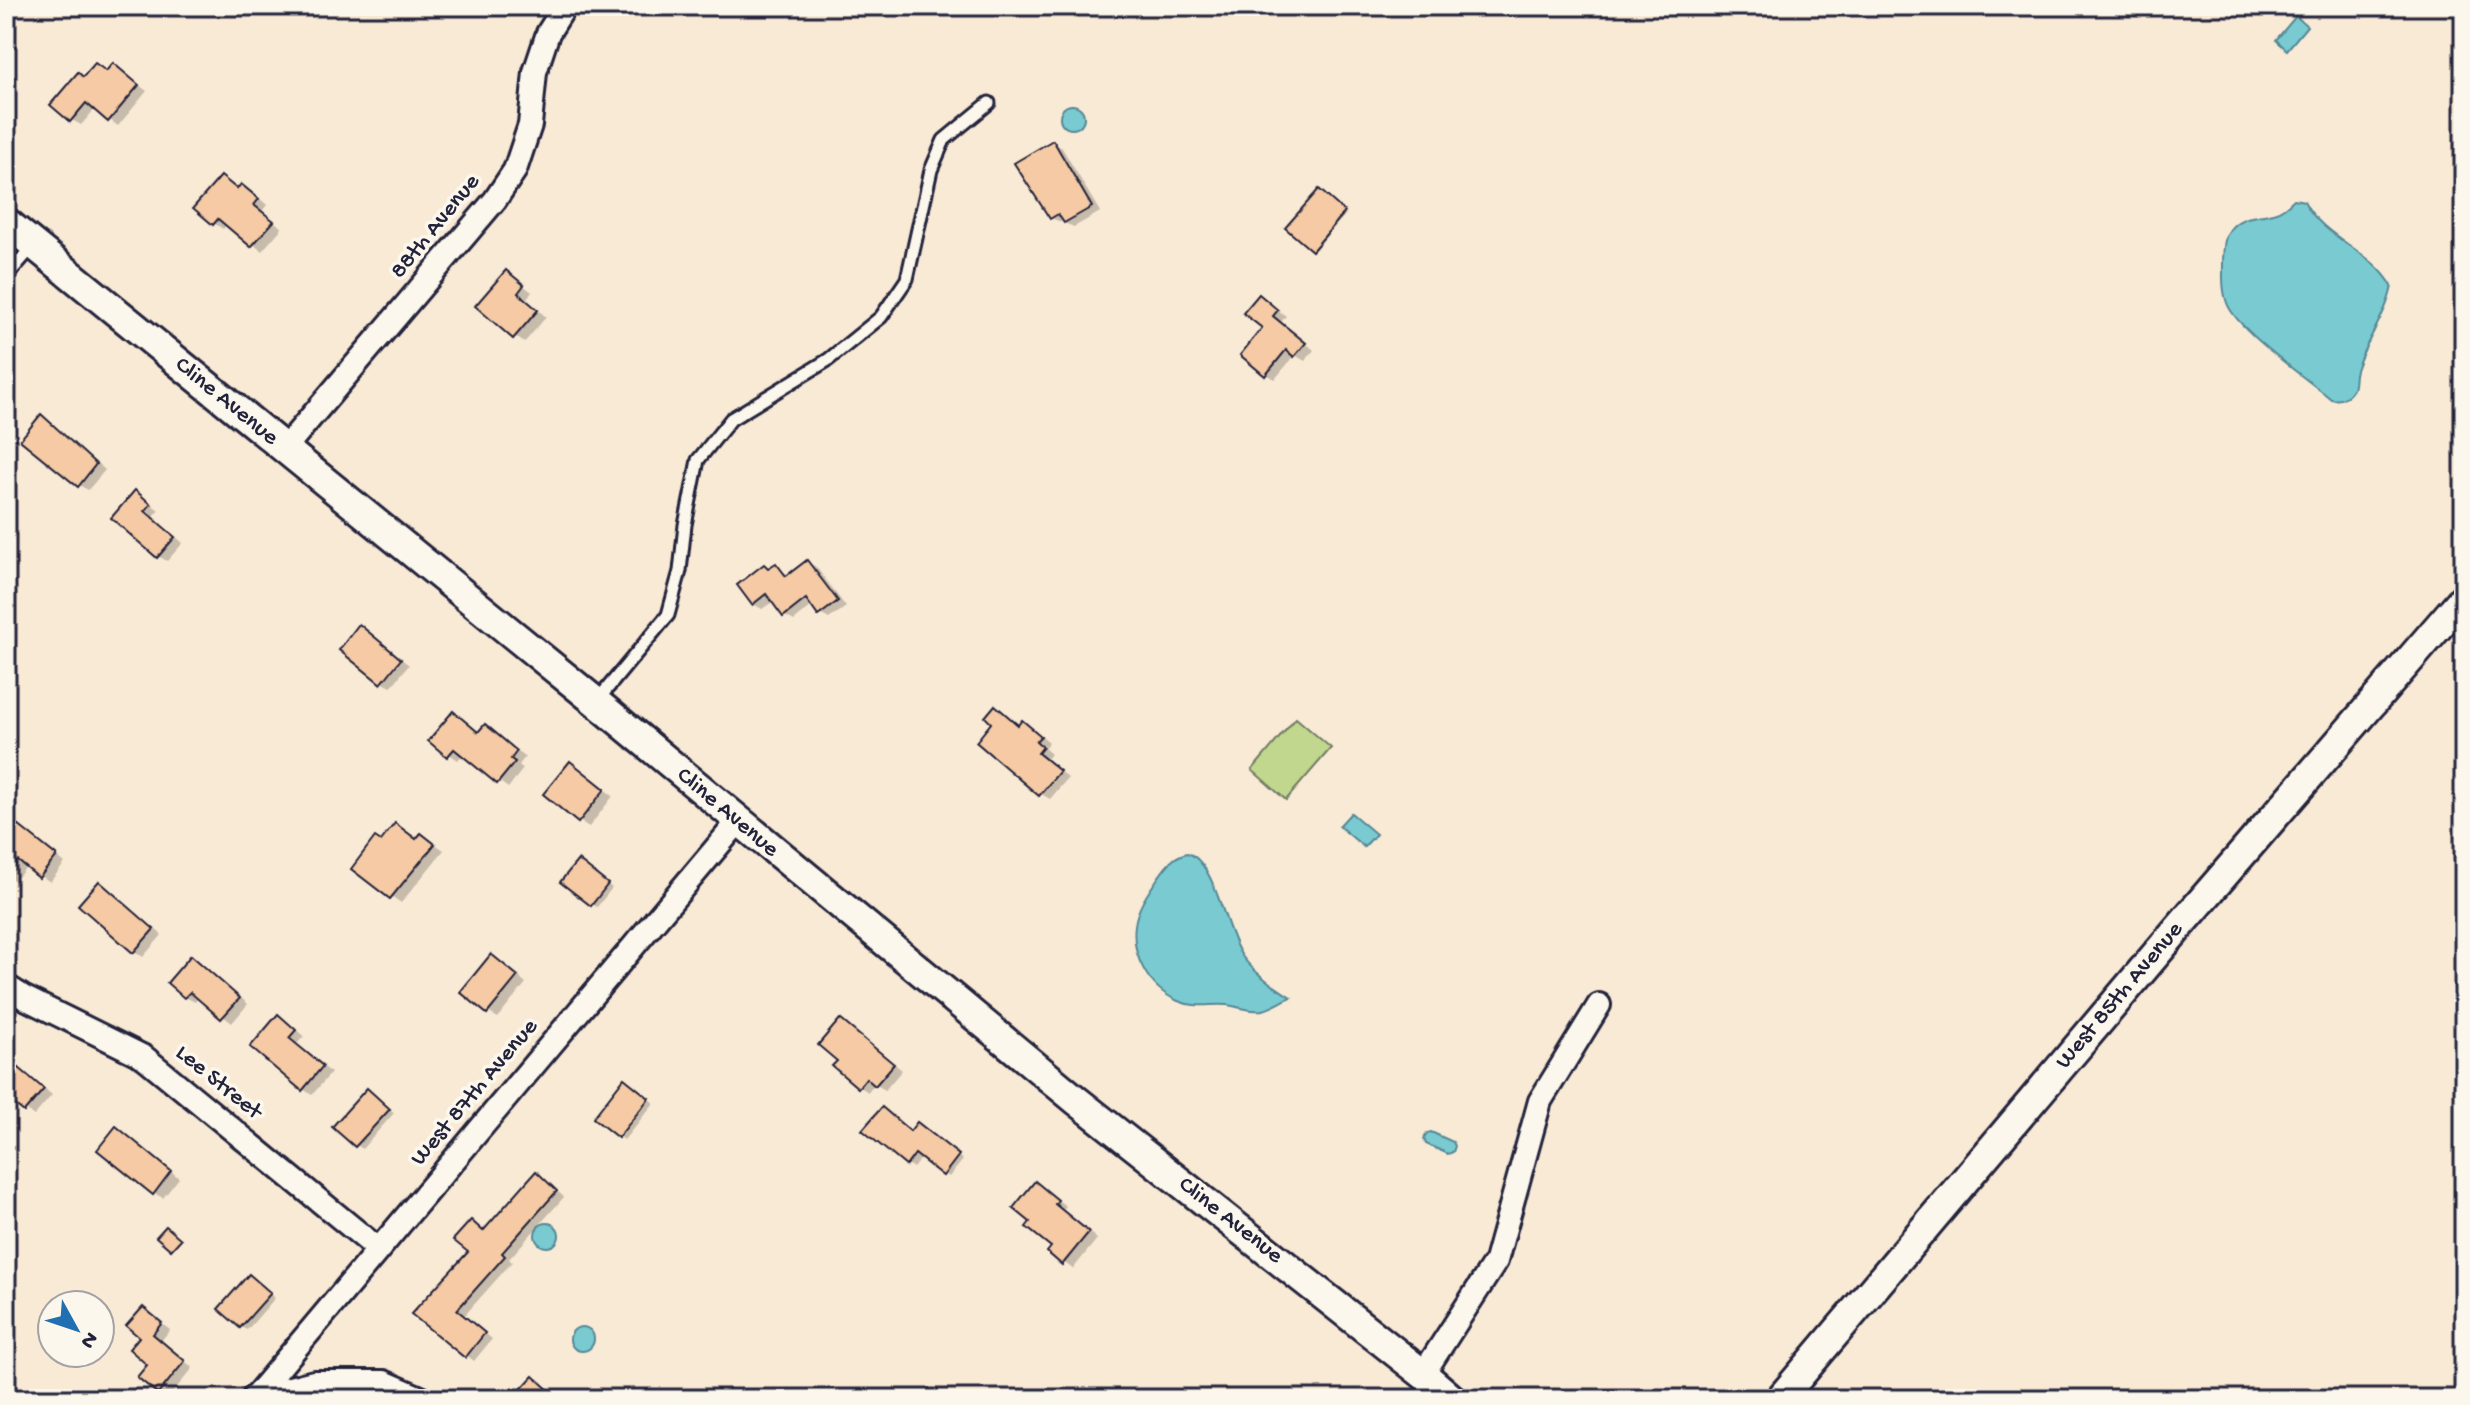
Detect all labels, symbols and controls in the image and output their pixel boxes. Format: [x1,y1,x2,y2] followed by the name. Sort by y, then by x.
[385,168,488,285] street label: 88th Avenue
[168,351,284,453] street label: Cline Avenue
[670,762,785,865] street label: Cline Avenue
[2050,916,2190,1076] street label: West 85th Avenue
[405,1013,545,1173] street label: West 87th Avenue
[169,1039,269,1128] street label: Lee Street
[1172,1171,1289,1271] street label: Cline Avenue
[36,1289,116,1369] north arrow
[74,1325,103,1353] text: N

